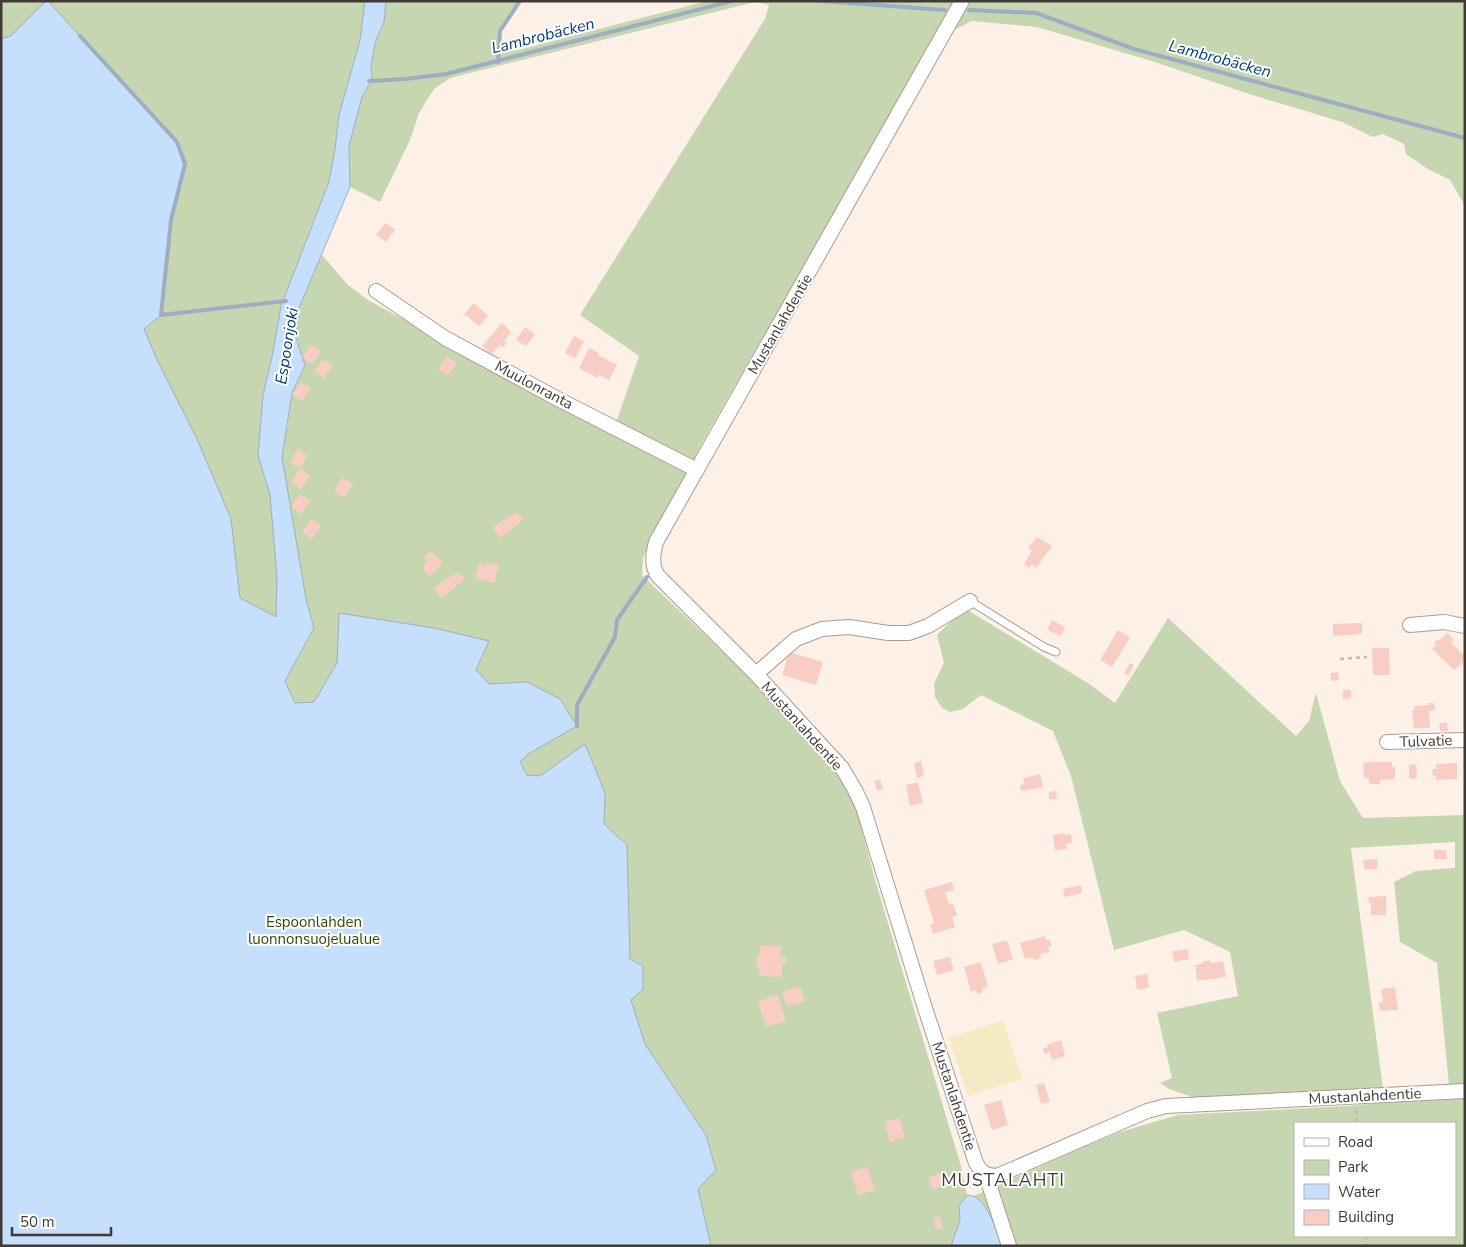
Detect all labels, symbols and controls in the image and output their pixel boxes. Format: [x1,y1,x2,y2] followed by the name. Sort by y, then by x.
[489,13,597,59] water label: Lambrobäcken
[1166,35,1274,83] water label: Lambrobäcken
[743,270,817,378] street label: Mustanlahdentie
[270,306,304,386] water label: Espoonjoki
[491,356,577,414] street label: Muulonranta
[757,677,847,775] street label: Mustanlahdentie
[1399,730,1453,752] street label: Tulvatie
[248,912,380,949] park label: Espoonlahden luonnonsuojelualue
[927,1039,981,1153] street label: Mustanlahdentie
[1308,1083,1422,1109] street label: Mustanlahdentie
[1294,1122,1456,1237] legend
[1338,1132,1373,1152] text: Road
[1338,1157,1368,1177] text: Park
[941,1168,1065,1192] district label: MUSTALAHTI
[1338,1182,1381,1202] text: Water
[12,1204,111,1236] scale bar
[1338,1207,1394,1227] text: Building
[20,1212,55,1232] text: 50 m

